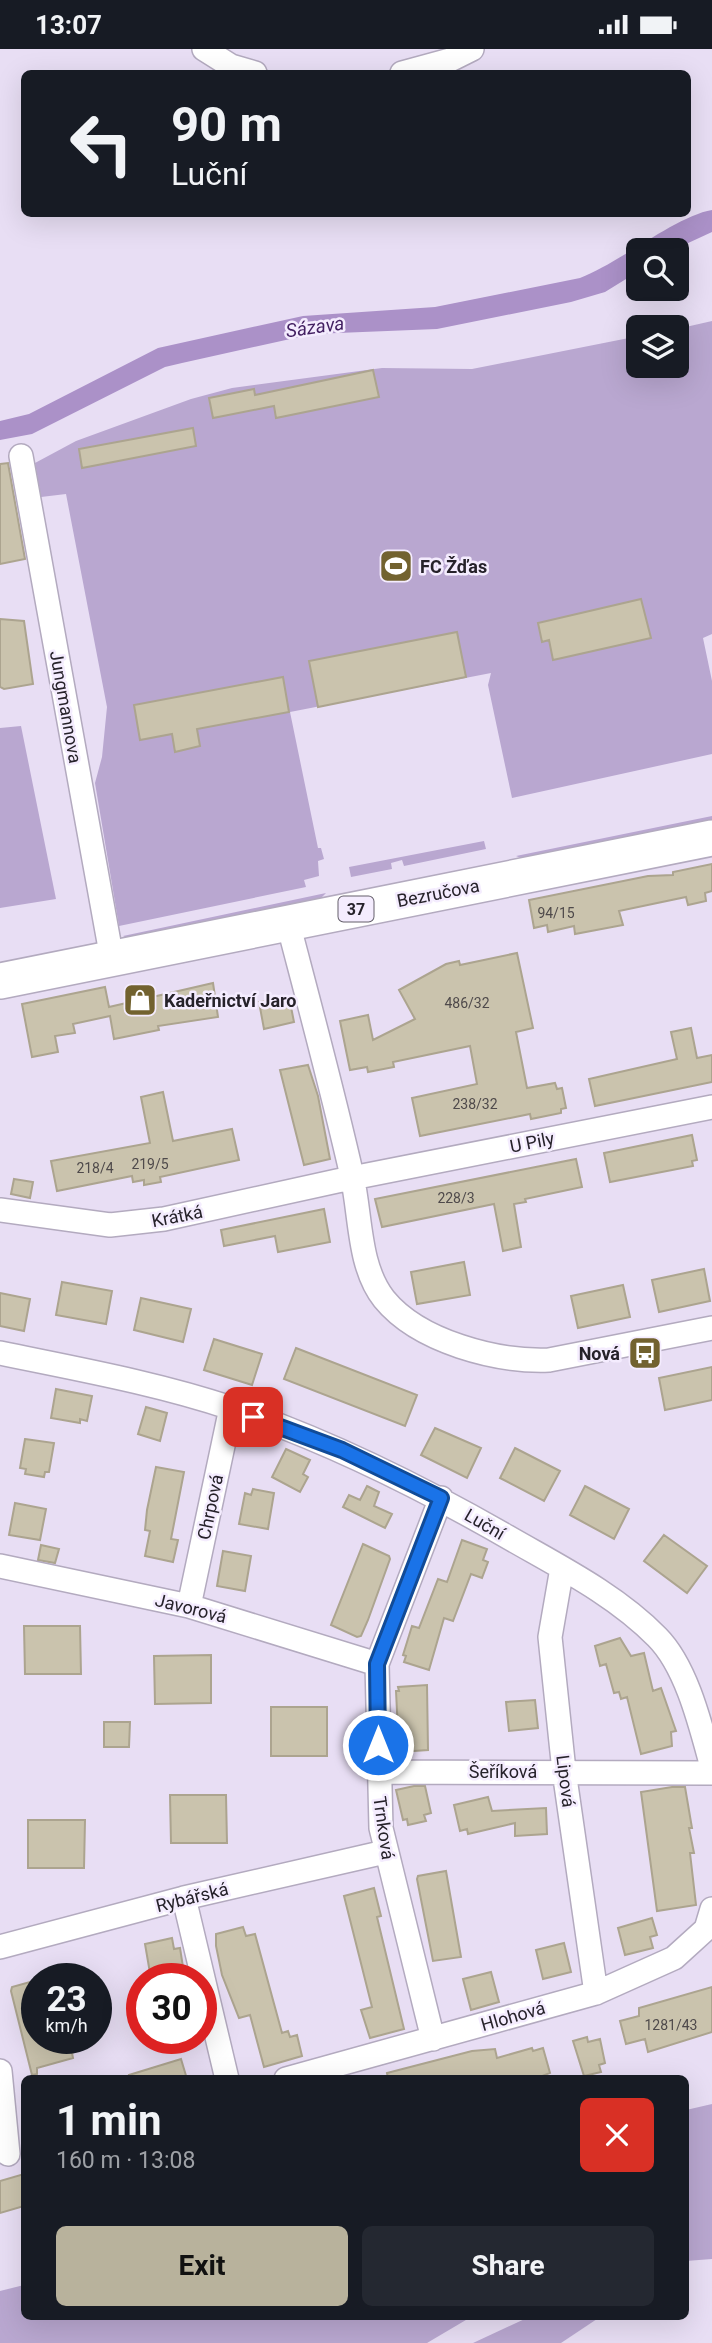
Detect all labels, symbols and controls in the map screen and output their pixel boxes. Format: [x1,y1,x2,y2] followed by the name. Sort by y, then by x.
[35,10,102,40] text: 13:07
[171,96,282,153] text: 90 m
[56,98,147,189] icon: left
[171,155,248,193] text: Luční
[626,238,689,378] map controls
[626,238,689,301] button: search
[284,312,346,342] water label: Sázava
[626,315,689,378] button: layers
[377,547,415,585] sports icon: FC Žďas
[420,556,487,577] place label: FC Žďas
[46,649,86,765] street label: Jungmannova
[395,875,481,911] street label: Bezručova
[338,897,374,922] road number: 37
[537,905,575,921] house number: 94/15
[121,981,159,1019] shop icon: Kadeřnictví Jaro
[164,990,297,1011] place label: Kadeřnictví Jaro
[444,995,490,1011] house number: 486/32
[452,1096,498,1112] house number: 238/32
[508,1127,556,1157] street label: U Pily
[131,1156,169,1172] house number: 219/5
[76,1160,114,1176] house number: 218/4
[437,1190,475,1206] house number: 228/3
[150,1201,204,1231] street label: Krátká
[626,1334,664,1372] bus stop icon: Nová
[579,1343,620,1364] place label: Nová
[223,1387,283,1447] pin
[234,1398,272,1436] icon: arrive
[193,1472,227,1542] street label: Chrpová
[461,1504,509,1544] street label: Luční
[153,1589,229,1627] street label: Javorová
[341,1708,415,1782] position arrow
[552,1754,580,1808] street label: Lipová
[469,1761,537,1782] street label: Šeříková
[369,1795,399,1861] street label: Trnková
[154,1878,230,1916] street label: Rybářská
[126,1963,217,2054] speed limit sign: 30
[46,1979,87,2020] text: 23
[478,1997,548,2035] street label: Hlohová
[45,2015,88,2036] text: km/h
[645,2017,698,2033] house number: 1281/43
[56,2096,162,2145] text: 1 min
[580,2098,654,2172] button: close
[56,2147,195,2174] text: 160 m · 13:08
[56,2226,348,2306] button: Exit
[362,2226,654,2306] button: Share

